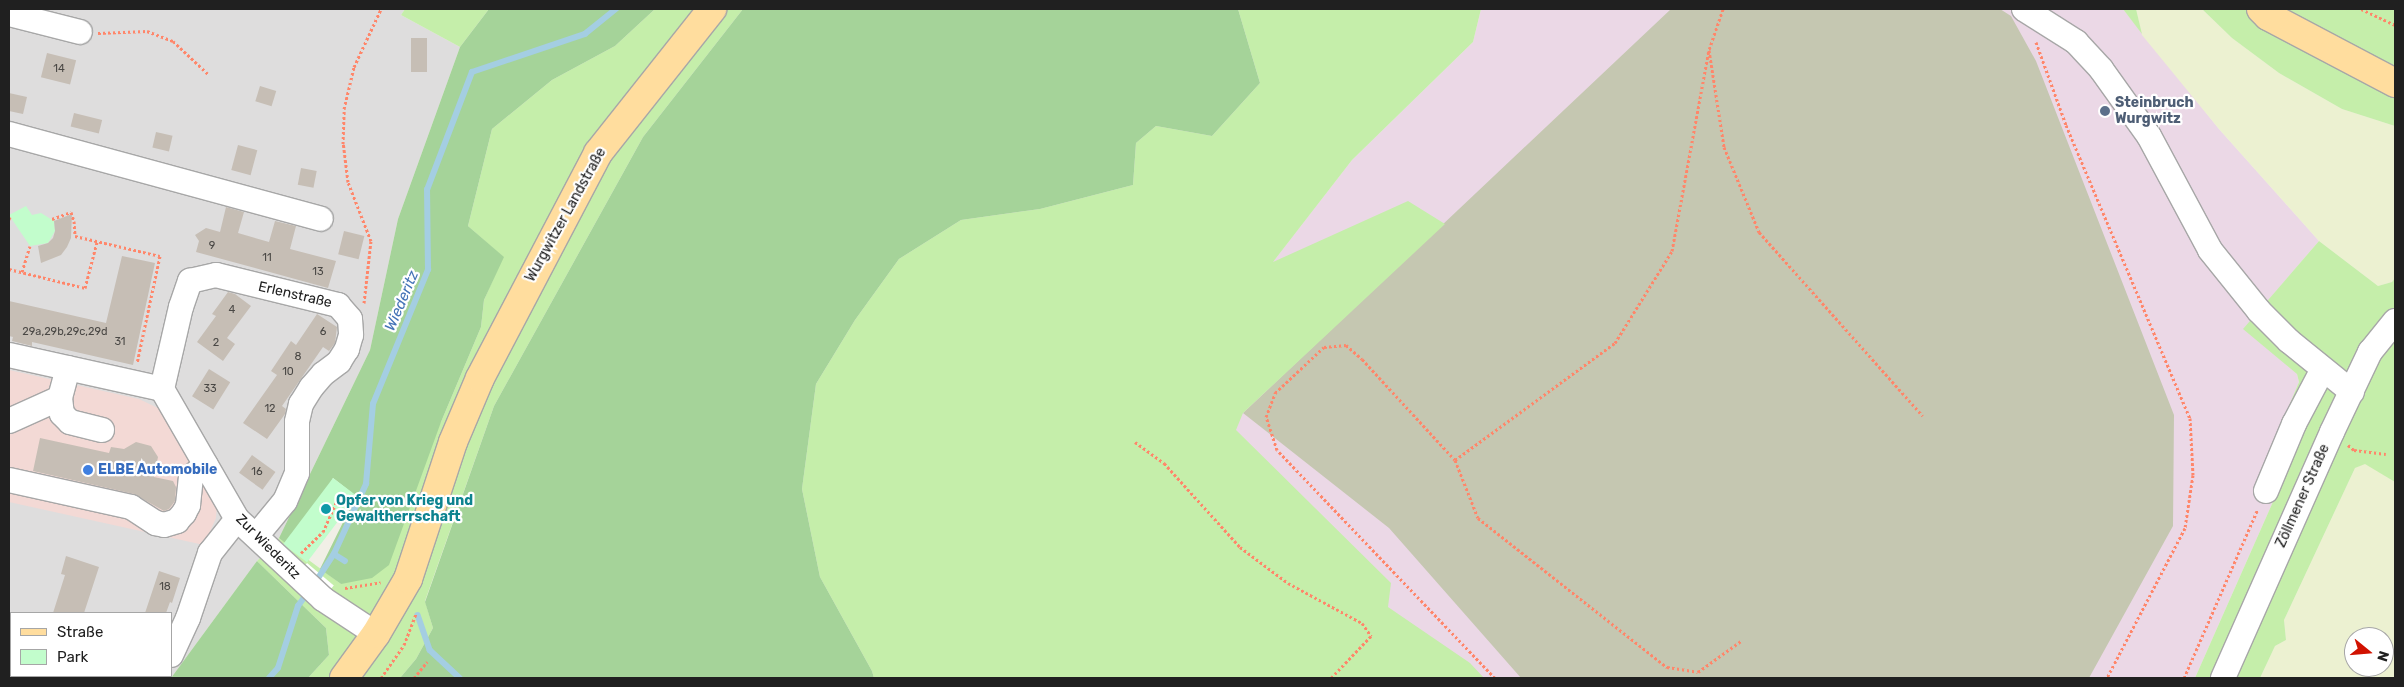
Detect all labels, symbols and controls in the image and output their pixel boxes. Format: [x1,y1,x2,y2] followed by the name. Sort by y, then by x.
[53,62,65,76] house number: 14
[2115,95,2194,128] place label: Steinbruch Wurgwitz
[2099,105,2111,117] marker: Steinbruch Wurgwitz
[522,145,610,285] street label: Wurgwitzer Landstraße
[209,239,215,253] house number: 9
[262,251,272,265] house number: 11
[312,265,324,279] house number: 13
[381,268,423,334] water label: Wiederitz
[256,278,334,312] street label: Erlenstraße
[229,303,235,317] house number: 4
[22,325,108,339] house number: 29a,29b,29c,29d
[320,325,326,339] house number: 6
[114,335,126,349] house number: 31
[213,336,219,350] house number: 2
[295,350,301,364] house number: 8
[282,365,294,379] house number: 10
[203,382,217,396] house number: 33
[264,402,276,416] house number: 12
[2273,442,2333,550] street label: Zöllmener Straße
[98,462,218,478] place label: ELBE Automobile
[82,464,94,476] marker: ELBE Automobile
[251,465,263,479] house number: 16
[336,493,474,526] place label: Opfer von Krieg und Gewaltherrschaft
[320,503,332,515] marker: Opfer von Krieg und Gewaltherrschaft
[232,511,304,583] street label: Zur Wiederitz
[159,580,171,594] house number: 18
[10,612,172,677] legend
[57,623,103,641] text: Straße
[2344,627,2394,677] north arrow
[57,648,88,666] text: Park
[2373,649,2392,664] text: N

